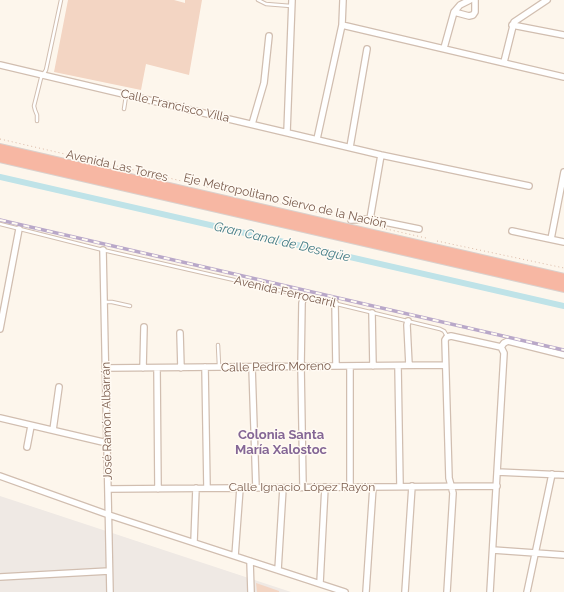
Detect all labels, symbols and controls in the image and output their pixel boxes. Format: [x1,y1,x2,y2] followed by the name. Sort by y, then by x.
[119,86,231,126] street label: Calle Francisco Villa
[65,147,169,185] street label: Avenida Las Torres
[182,171,388,231] street label: Eje Metropolitano Siervo de la Nación
[212,219,352,265] water label: Gran Canal de Desagüe
[233,273,337,311] street label: Avenida Ferrocarril
[221,359,331,375] street label: Calle Pedro Moreno
[99,362,115,480] street label: José Ramón Albarrán
[235,427,327,458] district label: Colonia Santa María Xalostoc
[229,480,375,494] street label: Calle Ignacio López Rayón

